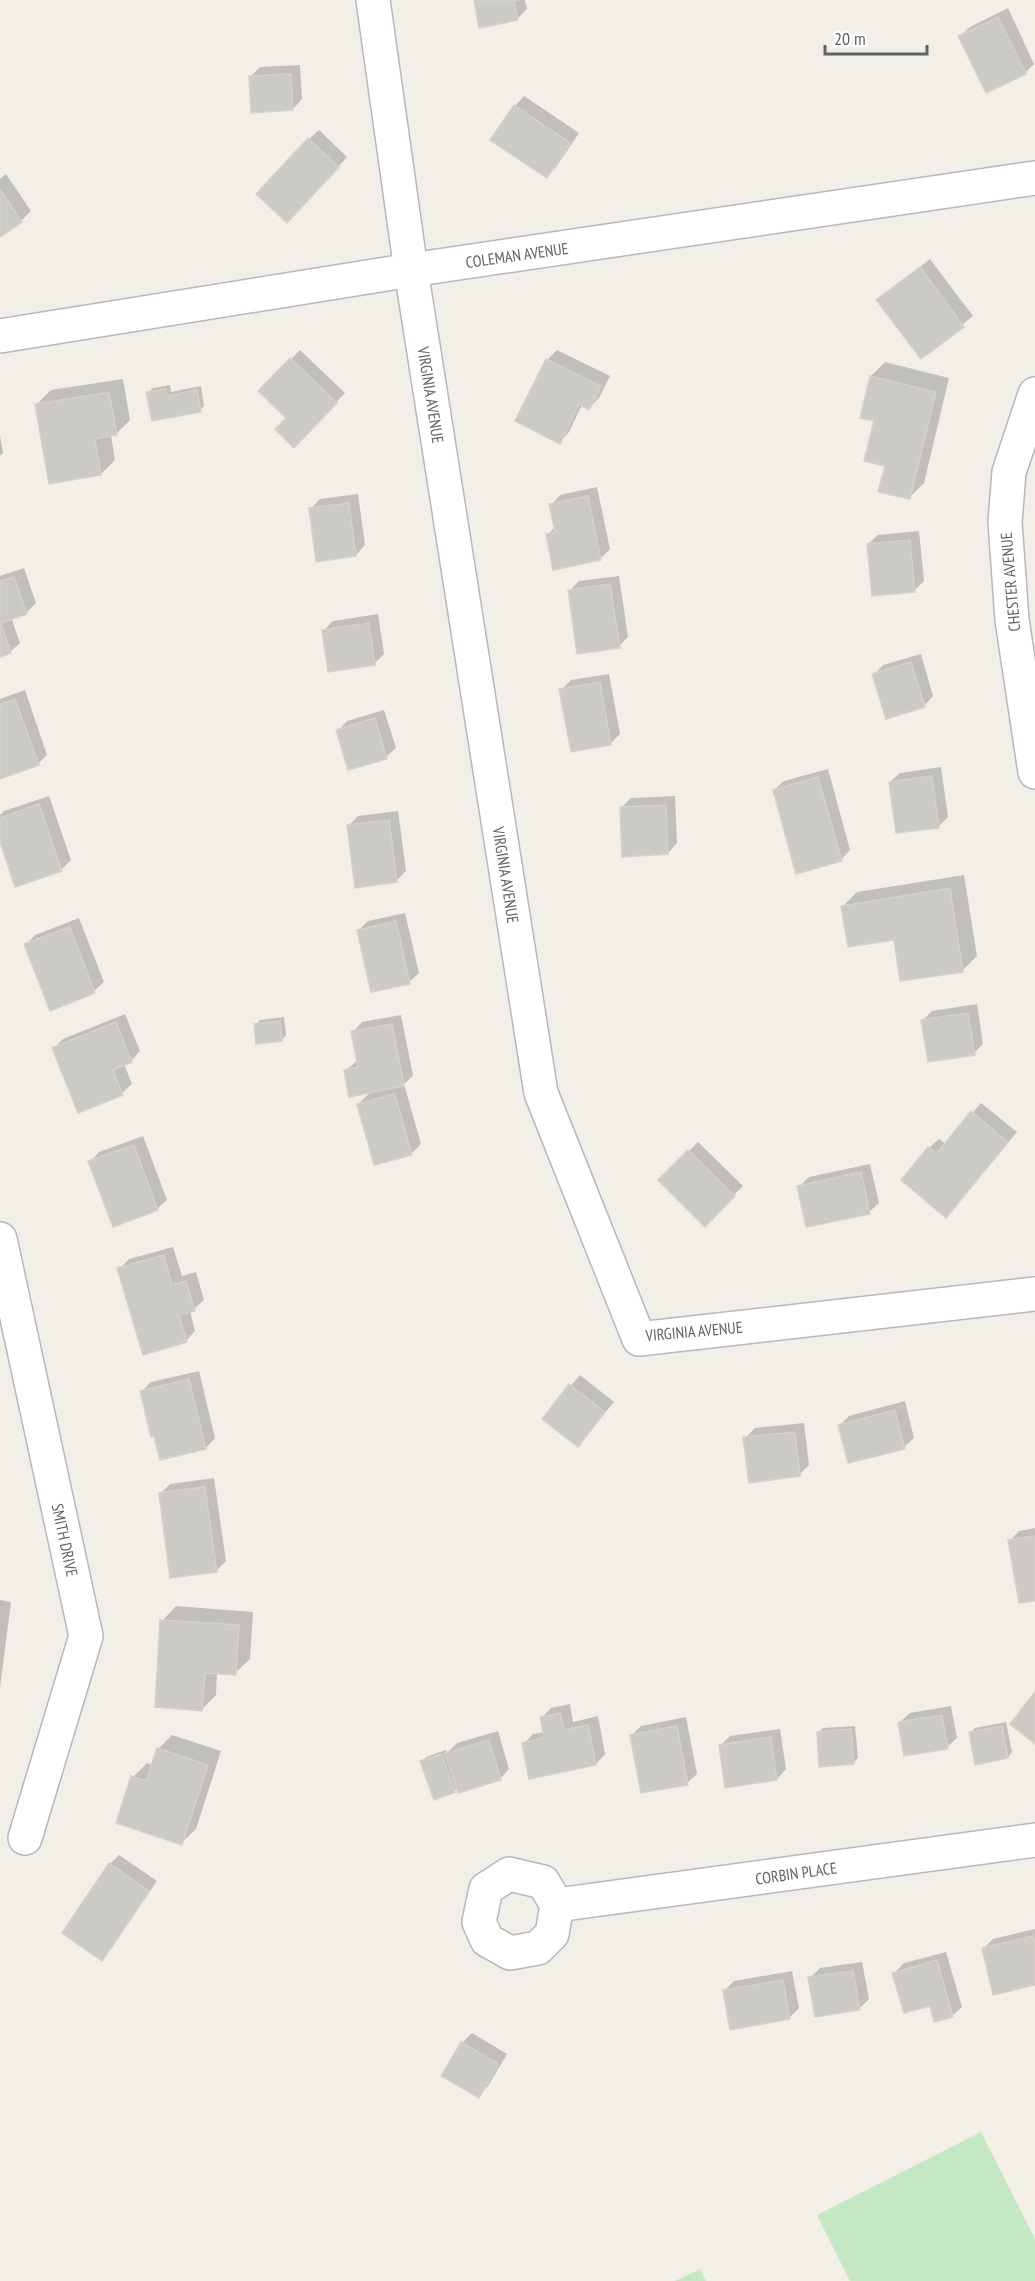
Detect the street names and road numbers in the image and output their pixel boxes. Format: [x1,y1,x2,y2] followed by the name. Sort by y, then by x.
[464,238,570,272] street label: COLEMAN AVENUE
[413,344,449,445] street label: VIRGINIA AVENUE
[996,532,1024,632] street label: CHESTER AVENUE
[488,824,524,925] street label: VIRGINIA AVENUE
[644,1317,743,1345] street label: VIRGINIA AVENUE
[48,1502,82,1578] street label: SMITH DRIVE
[754,1857,838,1889] street label: CORBIN PLACE

